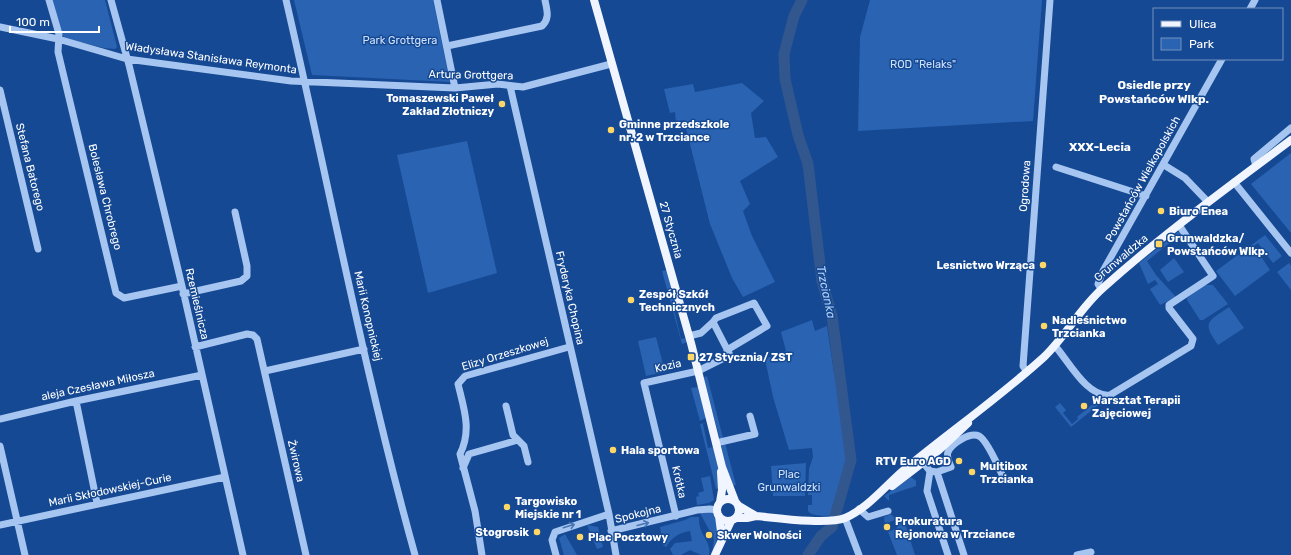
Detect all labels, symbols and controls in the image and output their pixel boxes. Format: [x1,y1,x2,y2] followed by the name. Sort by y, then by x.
[10,8,99,34] scale bar
[1153,8,1283,60] legend
[16,15,50,29] text: 100 m
[1189,17,1216,31] text: Ulica
[363,34,437,47] park label: Park Grottgera
[1189,37,1215,51] text: Park
[124,39,298,77] street label: Władysława Stanisława Reymonta
[890,58,956,71] park label: ROD "Relaks"
[429,68,513,82] street label: Artura Grottgera
[1099,78,1209,106] district label: Osiedle przy Powstańców Wlkp.
[386,92,494,118] place label: Tomaszewski Paweł Zakład Złotniczy
[497,99,507,109] marker: Tomaszewski Paweł Zakład Złotniczy
[1103,114,1183,244] street label: Powstańców Wielkopolskich
[619,118,730,144] place label: Gminne przedszkole nr. 2 w Trzciance
[13,122,47,212] street label: Stefana Batorego
[606,125,616,135] marker: Gminne przedszkole nr. 2 w Trzciance
[1069,140,1131,154] district label: XXX-Lecia
[86,143,124,251] street label: Bolesława Chrobrego
[1017,160,1033,212] street label: Ogrodowa
[657,200,685,260] street label: 27 Stycznia
[1169,205,1228,218] place label: Biuro Enea
[1156,206,1166,216] marker: Biuro Enea
[1092,232,1150,284] street label: Grunwaldzka
[1167,232,1268,258] place label: Grunwaldzka/ Powstańców Wlkp.
[1154,239,1164,249] marker: Grunwaldzka/ Powstańców Wlkp.
[553,250,587,346] street label: Fryderyka Chopina
[936,259,1035,272] place label: Lesnictwo Wrząca
[1038,260,1048,270] marker: Lesnictwo Wrząca
[814,264,838,320] water label: Trzcianka
[182,267,212,341] street label: Rzemieślnicza
[351,270,385,362] street label: Marii Konopnickiej
[639,288,715,314] place label: Zespół Szkół Technicznych
[626,295,636,305] marker: Zespół Szkół Technicznych
[1052,314,1127,340] place label: Nadleśnictwo Trzcianka
[1039,321,1049,331] marker: Nadleśnictwo Trzcianka
[460,335,550,373] street label: Elizy Orzeszkowej
[699,351,792,364] place label: 27 Stycznia/ ZST
[686,352,696,362] marker: 27 Stycznia/ ZST
[653,357,683,375] street label: Kozia
[40,367,156,403] street label: aleja Czesława Miłosza
[1092,394,1181,420] place label: Warsztat Terapii Zajęciowej
[1079,401,1089,411] marker: Warsztat Terapii Zajęciowej
[285,438,308,483] street label: Żwirowa
[621,444,700,457] place label: Hala sportowa
[608,445,618,455] marker: Hala sportowa
[876,455,951,468] place label: RTV Euro AGD
[954,456,964,466] marker: RTV Euro AGD
[980,460,1033,486] place label: Multibox Trzcianka
[669,465,689,499] street label: Krótka
[967,467,977,477] marker: Multibox Trzcianka
[758,468,820,494] park label: Plac Grunwaldzki
[47,471,173,509] street label: Marii Skłodowskiej-Curie
[515,495,581,521] place label: Targowisko Miejskie nr 1
[502,502,512,512] marker: Targowisko Miejskie nr 1
[614,502,662,526] street label: Spokojna
[895,515,1015,541] place label: Prokuratura Rejonowa w Trzciance
[637,519,650,527] one-way arrow
[562,522,575,529] one-way arrow
[882,522,892,532] marker: Prokuratura Rejonowa w Trzciance
[476,526,530,539] place label: Stogrosik
[532,527,542,537] marker: Stogrosik
[717,529,802,542] place label: Skwer Wolności
[704,530,714,540] marker: Skwer Wolności
[588,531,668,544] place label: Plac Pocztowy
[575,532,585,542] marker: Plac Pocztowy

